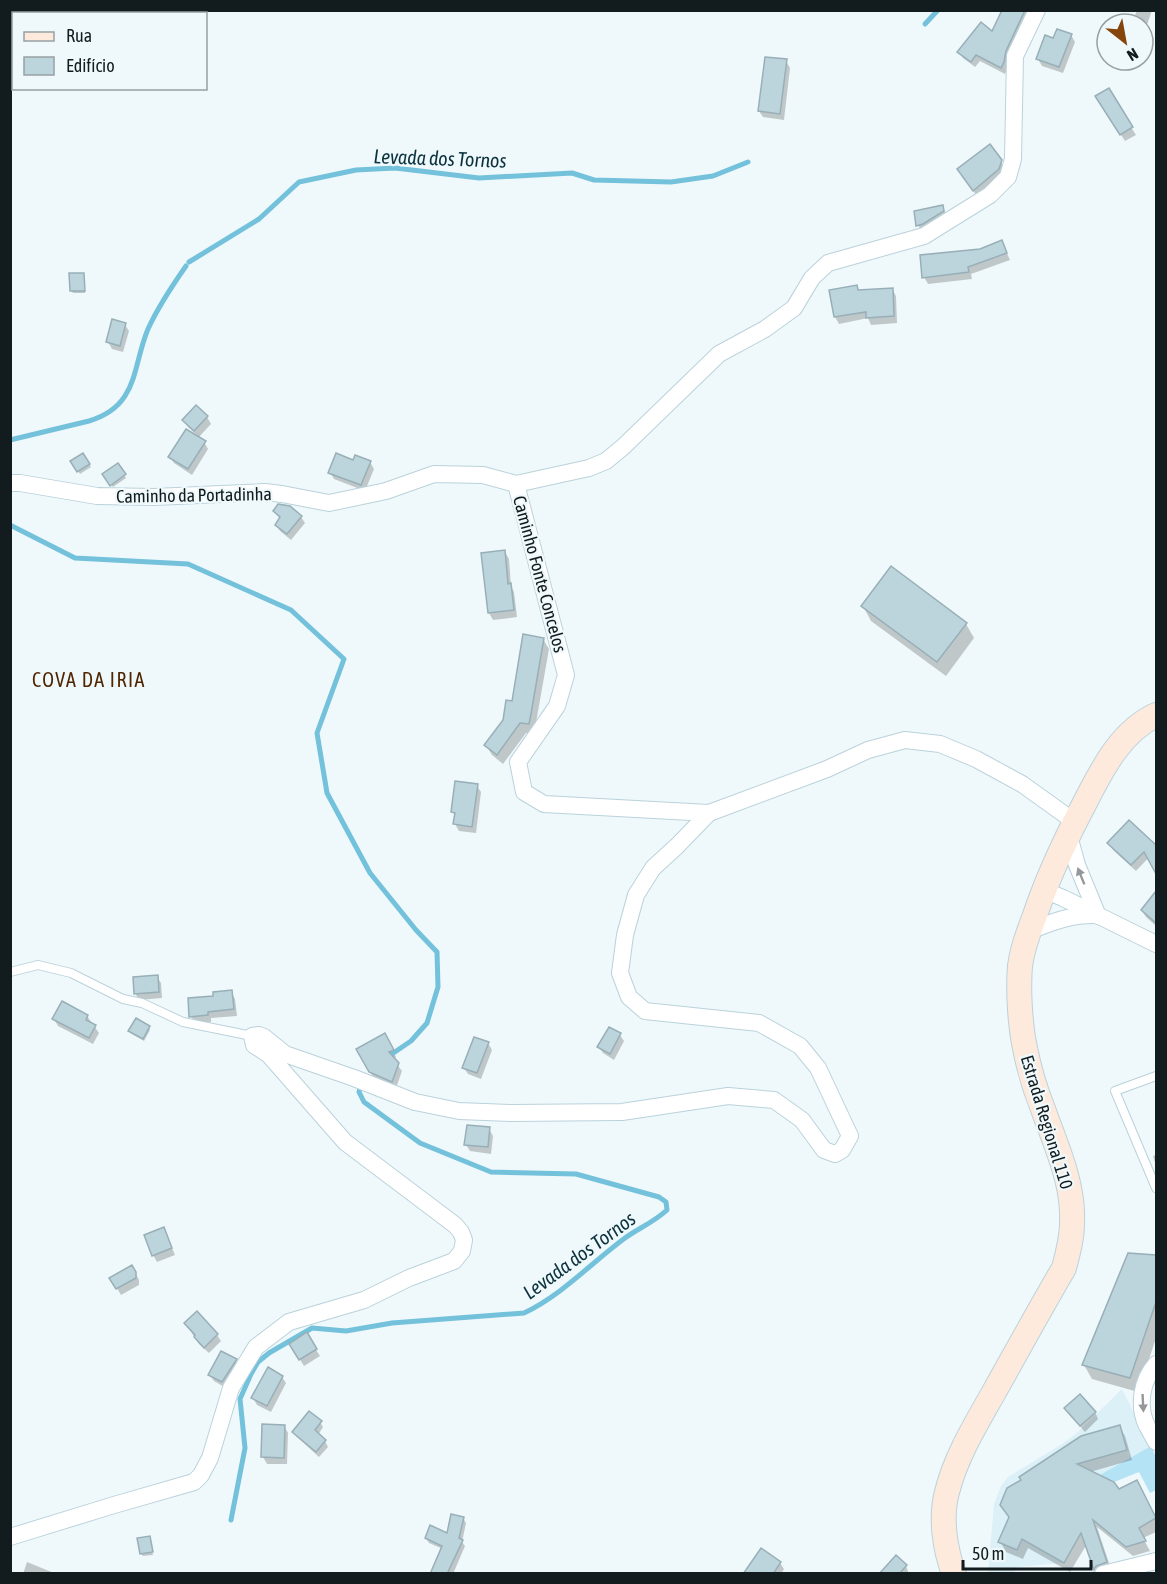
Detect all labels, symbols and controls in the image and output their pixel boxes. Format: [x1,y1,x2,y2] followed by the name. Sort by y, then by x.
[12,12,207,90] legend
[1095,12,1155,72] north arrow
[66,25,92,46] text: Rua
[1124,45,1141,65] text: N
[66,55,115,76] text: Edifício
[373,144,507,172] water label: Levada dos Tornos
[116,483,272,507] street label: Caminho da Portadinha
[509,493,571,655] street label: Caminho Fonte Concelos
[32,668,146,691] district label: COVA DA IRIA
[1076,867,1086,885] one-way arrow
[1017,1052,1077,1192] street label: Estrada Regional 110
[518,1207,640,1303] water label: Levada dos Tornos
[1139,1393,1148,1412] one-way arrow
[963,1533,1090,1571] scale bar
[972,1543,1004,1564] text: 50 m

